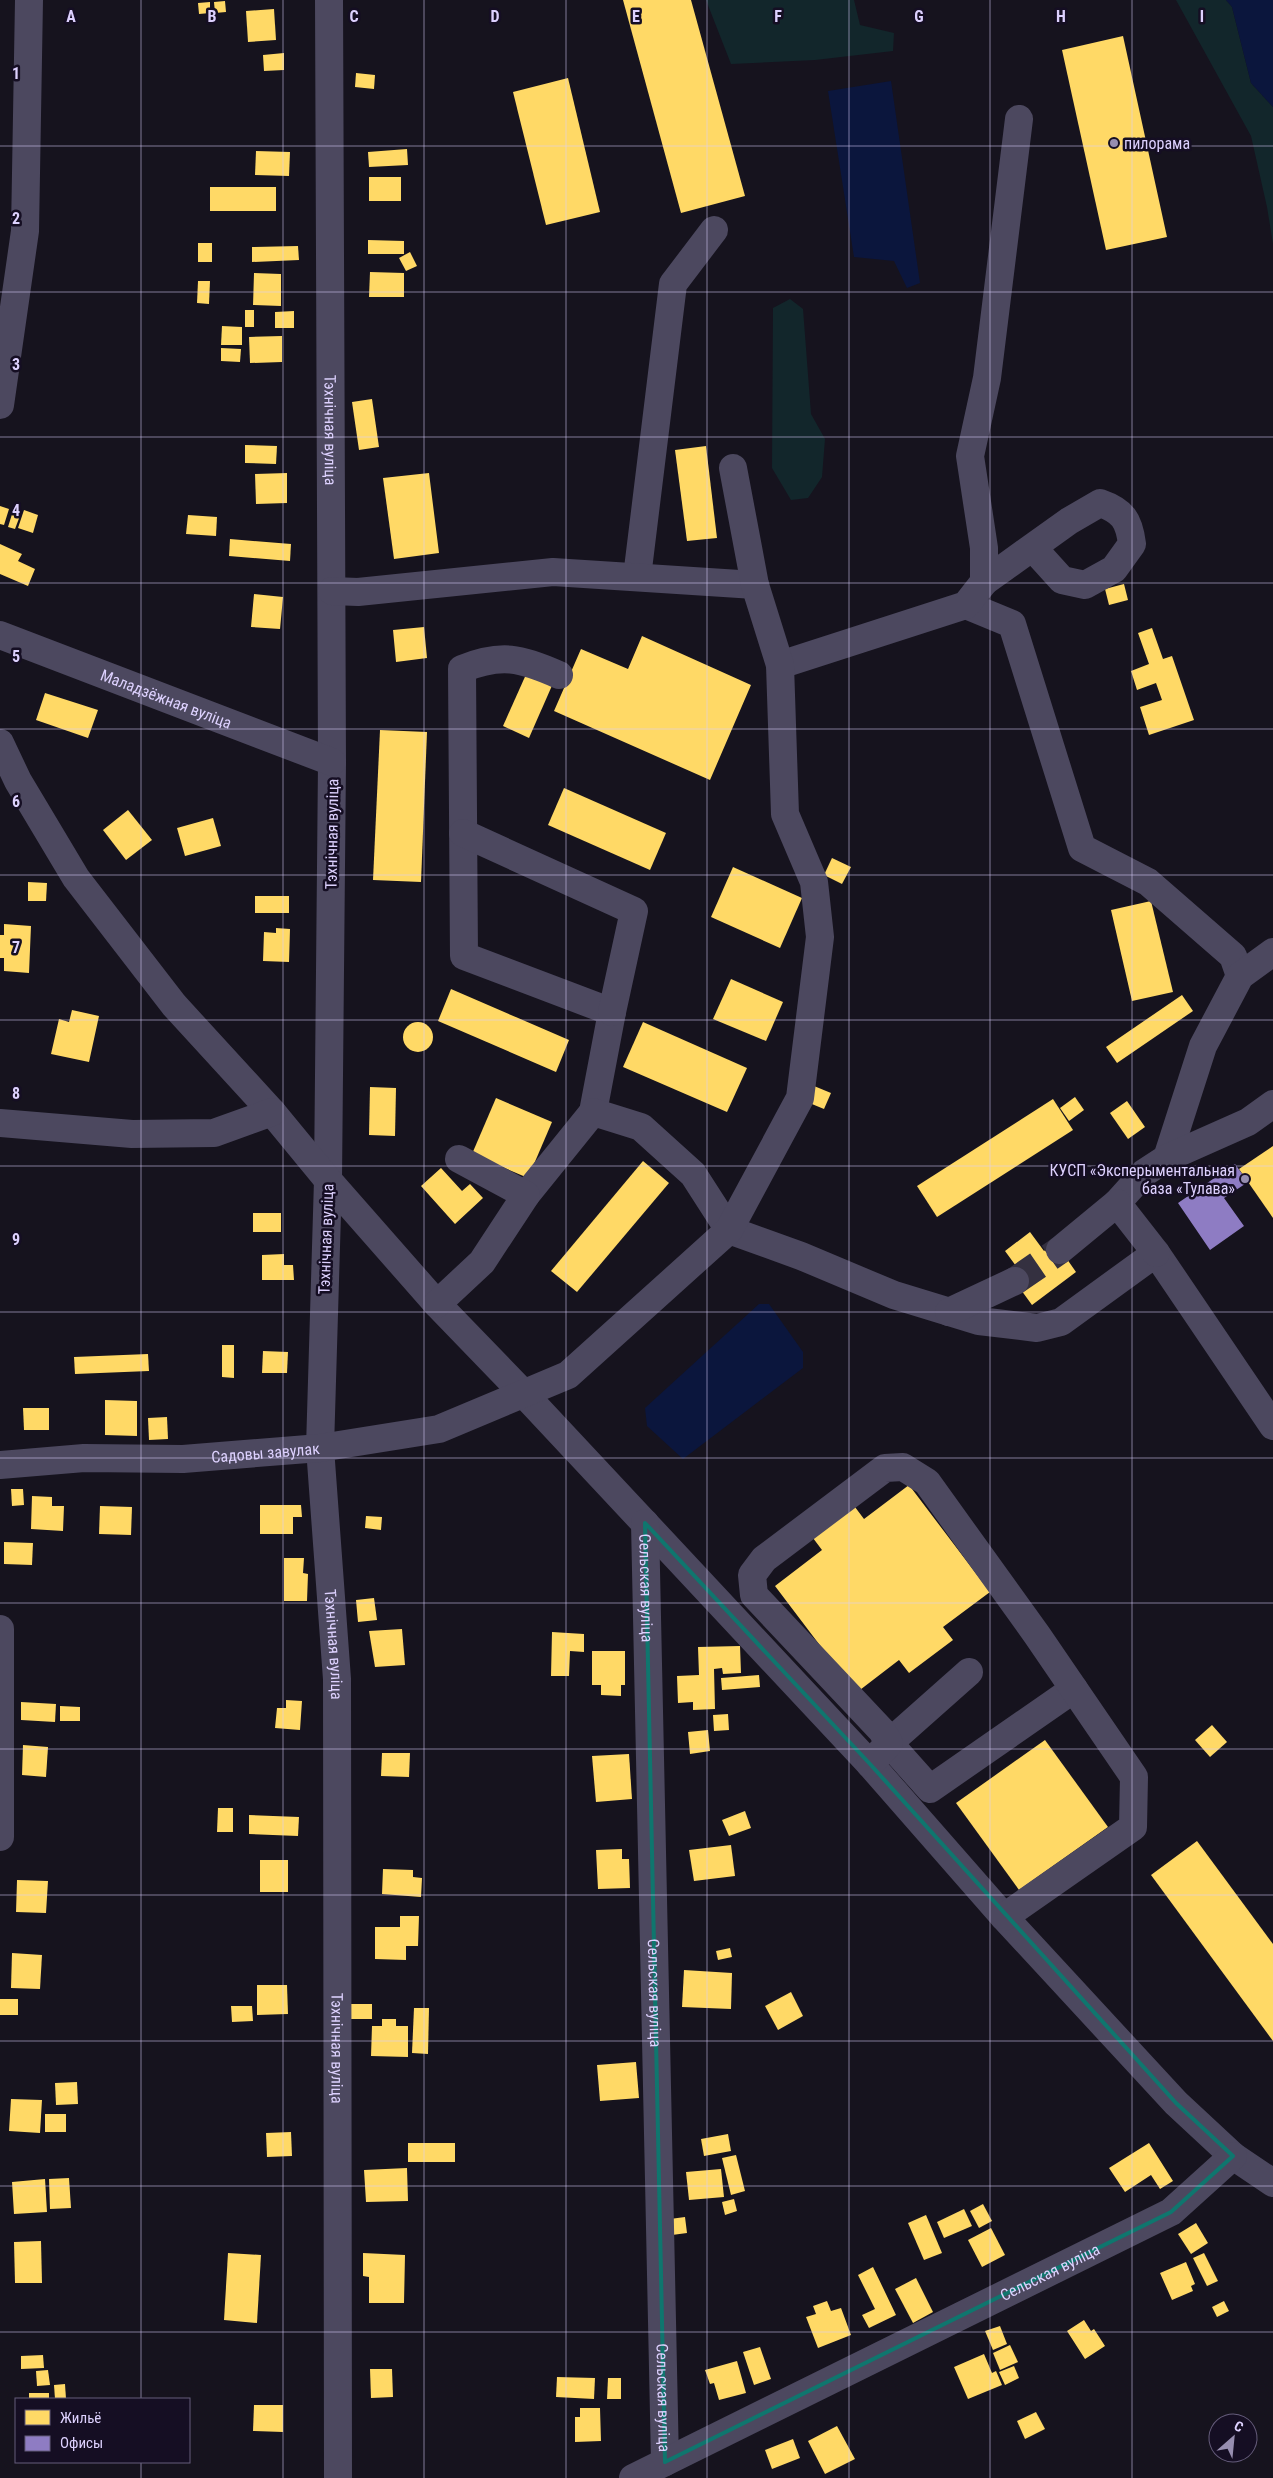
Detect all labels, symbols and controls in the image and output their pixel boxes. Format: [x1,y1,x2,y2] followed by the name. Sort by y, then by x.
[66,7,76,26] text: A
[208,7,217,26] text: B
[349,7,359,26] text: C
[490,7,500,26] text: D
[632,7,640,26] text: E
[774,7,782,26] text: F
[914,7,924,26] text: G
[1056,7,1066,26] text: H
[1200,7,1204,26] text: I
[12,64,20,83] text: 1
[1124,134,1190,153] place label: пилорама
[1108,137,1120,149] marker: пилорама
[12,209,20,228] text: 2
[12,355,20,374] text: 3
[321,375,340,485] street label: Тэхнічная вуліца
[12,501,20,520] text: 4
[12,647,20,666] text: 5
[98,665,234,732] street label: Маладзёжная вуліца
[322,778,342,890] street label: Тэхнічная вуліца
[12,792,20,811] text: 6
[12,938,20,957] text: 7
[12,1084,20,1103] text: 8
[1050,1161,1235,1198] place label: КУСП «Эксперыментальная база «Тулава»
[1239,1173,1251,1185] marker: КУСП «Эксперыментальная база «Тулава»
[315,1183,337,1295] street label: Тэхнічная вуліца
[12,1230,20,1249] text: 9
[211,1439,321,1466] street label: Садовы завулак
[636,1533,657,1643] street label: Сельская вуліца
[321,1588,347,1700] street label: Тэхнічная вуліца
[644,1938,666,2047] street label: Сельская вуліца
[328,1993,347,2104] street label: Тэхнічная вуліца
[997,2239,1103,2305] street label: Сельская вуліца
[653,2343,674,2452] street label: Сельская вуліца
[15,2398,190,2463] legend
[60,2409,101,2427] text: Жильё
[1208,2413,1258,2463] north arrow
[1232,2417,1246,2435] text: С
[60,2434,103,2452] text: Офисы

